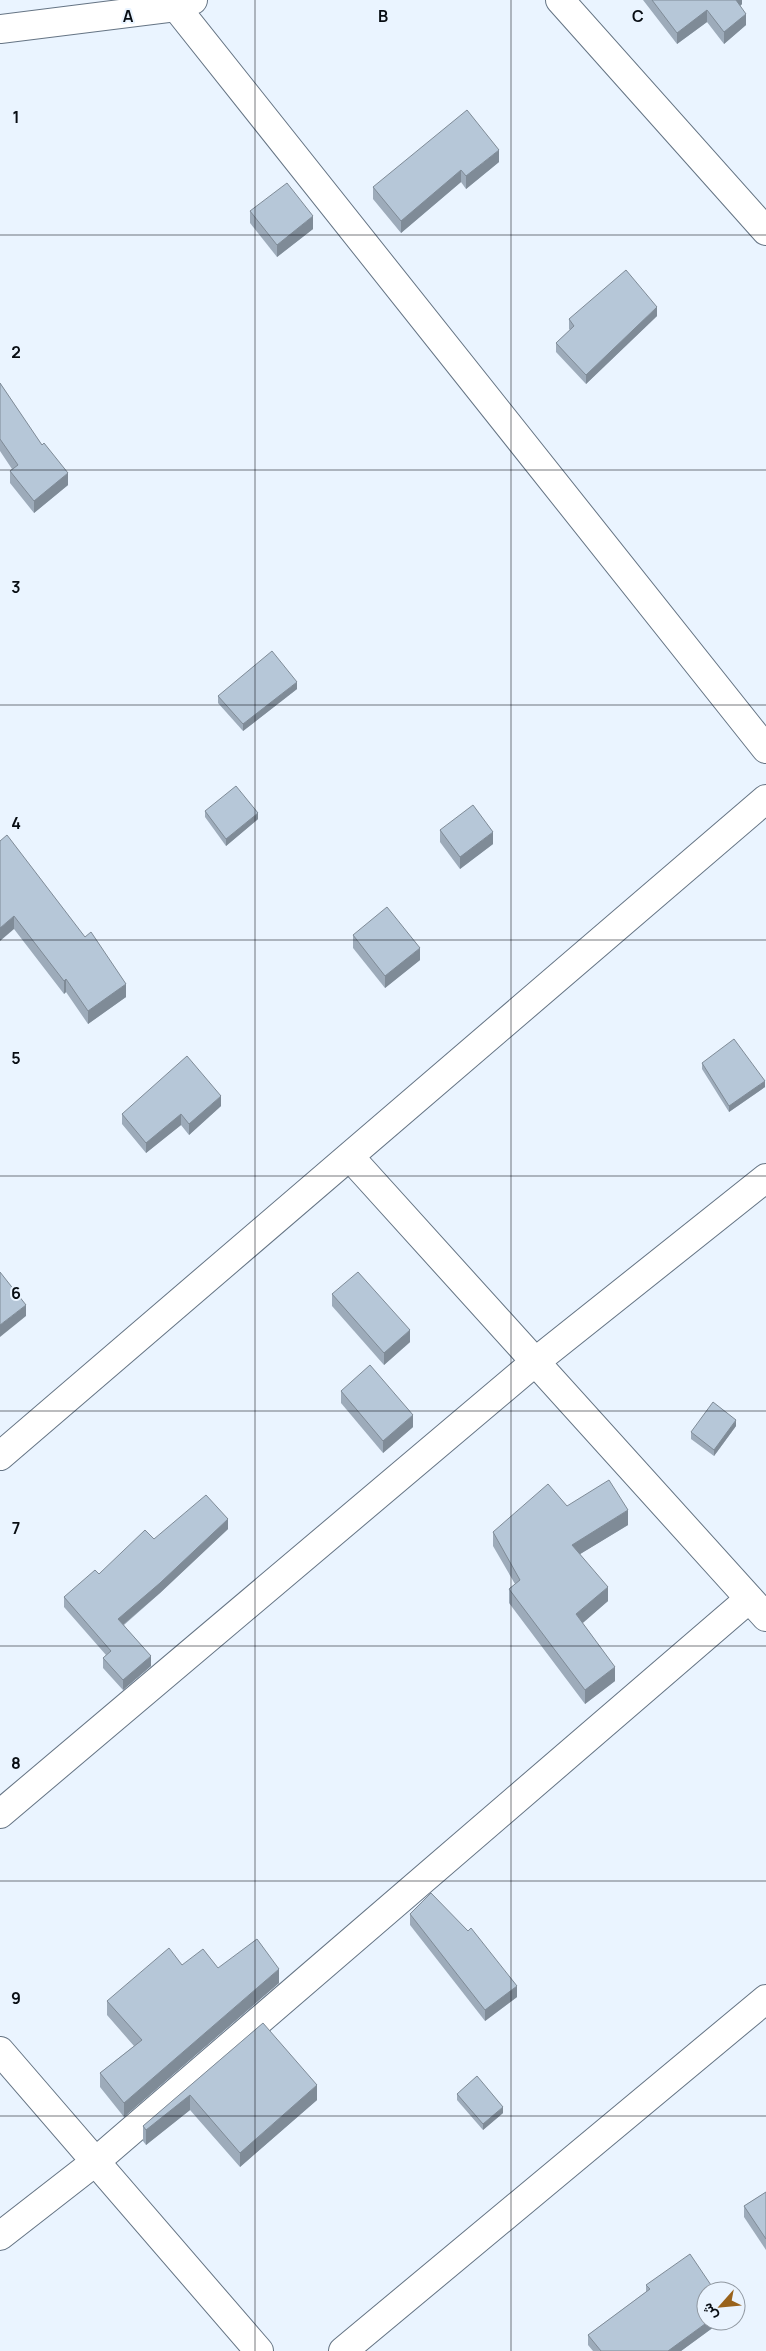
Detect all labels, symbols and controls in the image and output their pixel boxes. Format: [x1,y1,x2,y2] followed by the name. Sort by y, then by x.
[123,5,134,27] text: A
[378,5,388,27] text: B
[632,5,644,27] text: C
[12,106,20,128] text: 1
[11,341,21,363] text: 2
[11,576,21,598] text: 3
[11,812,21,834] text: 4
[11,1047,21,1069] text: 5
[11,1282,21,1304] text: 6
[12,1517,20,1539] text: 7
[11,1752,21,1774] text: 8
[11,1987,21,2009] text: 9
[696,2281,746,2331] north arrow
[697,2300,721,2324] text: ش

